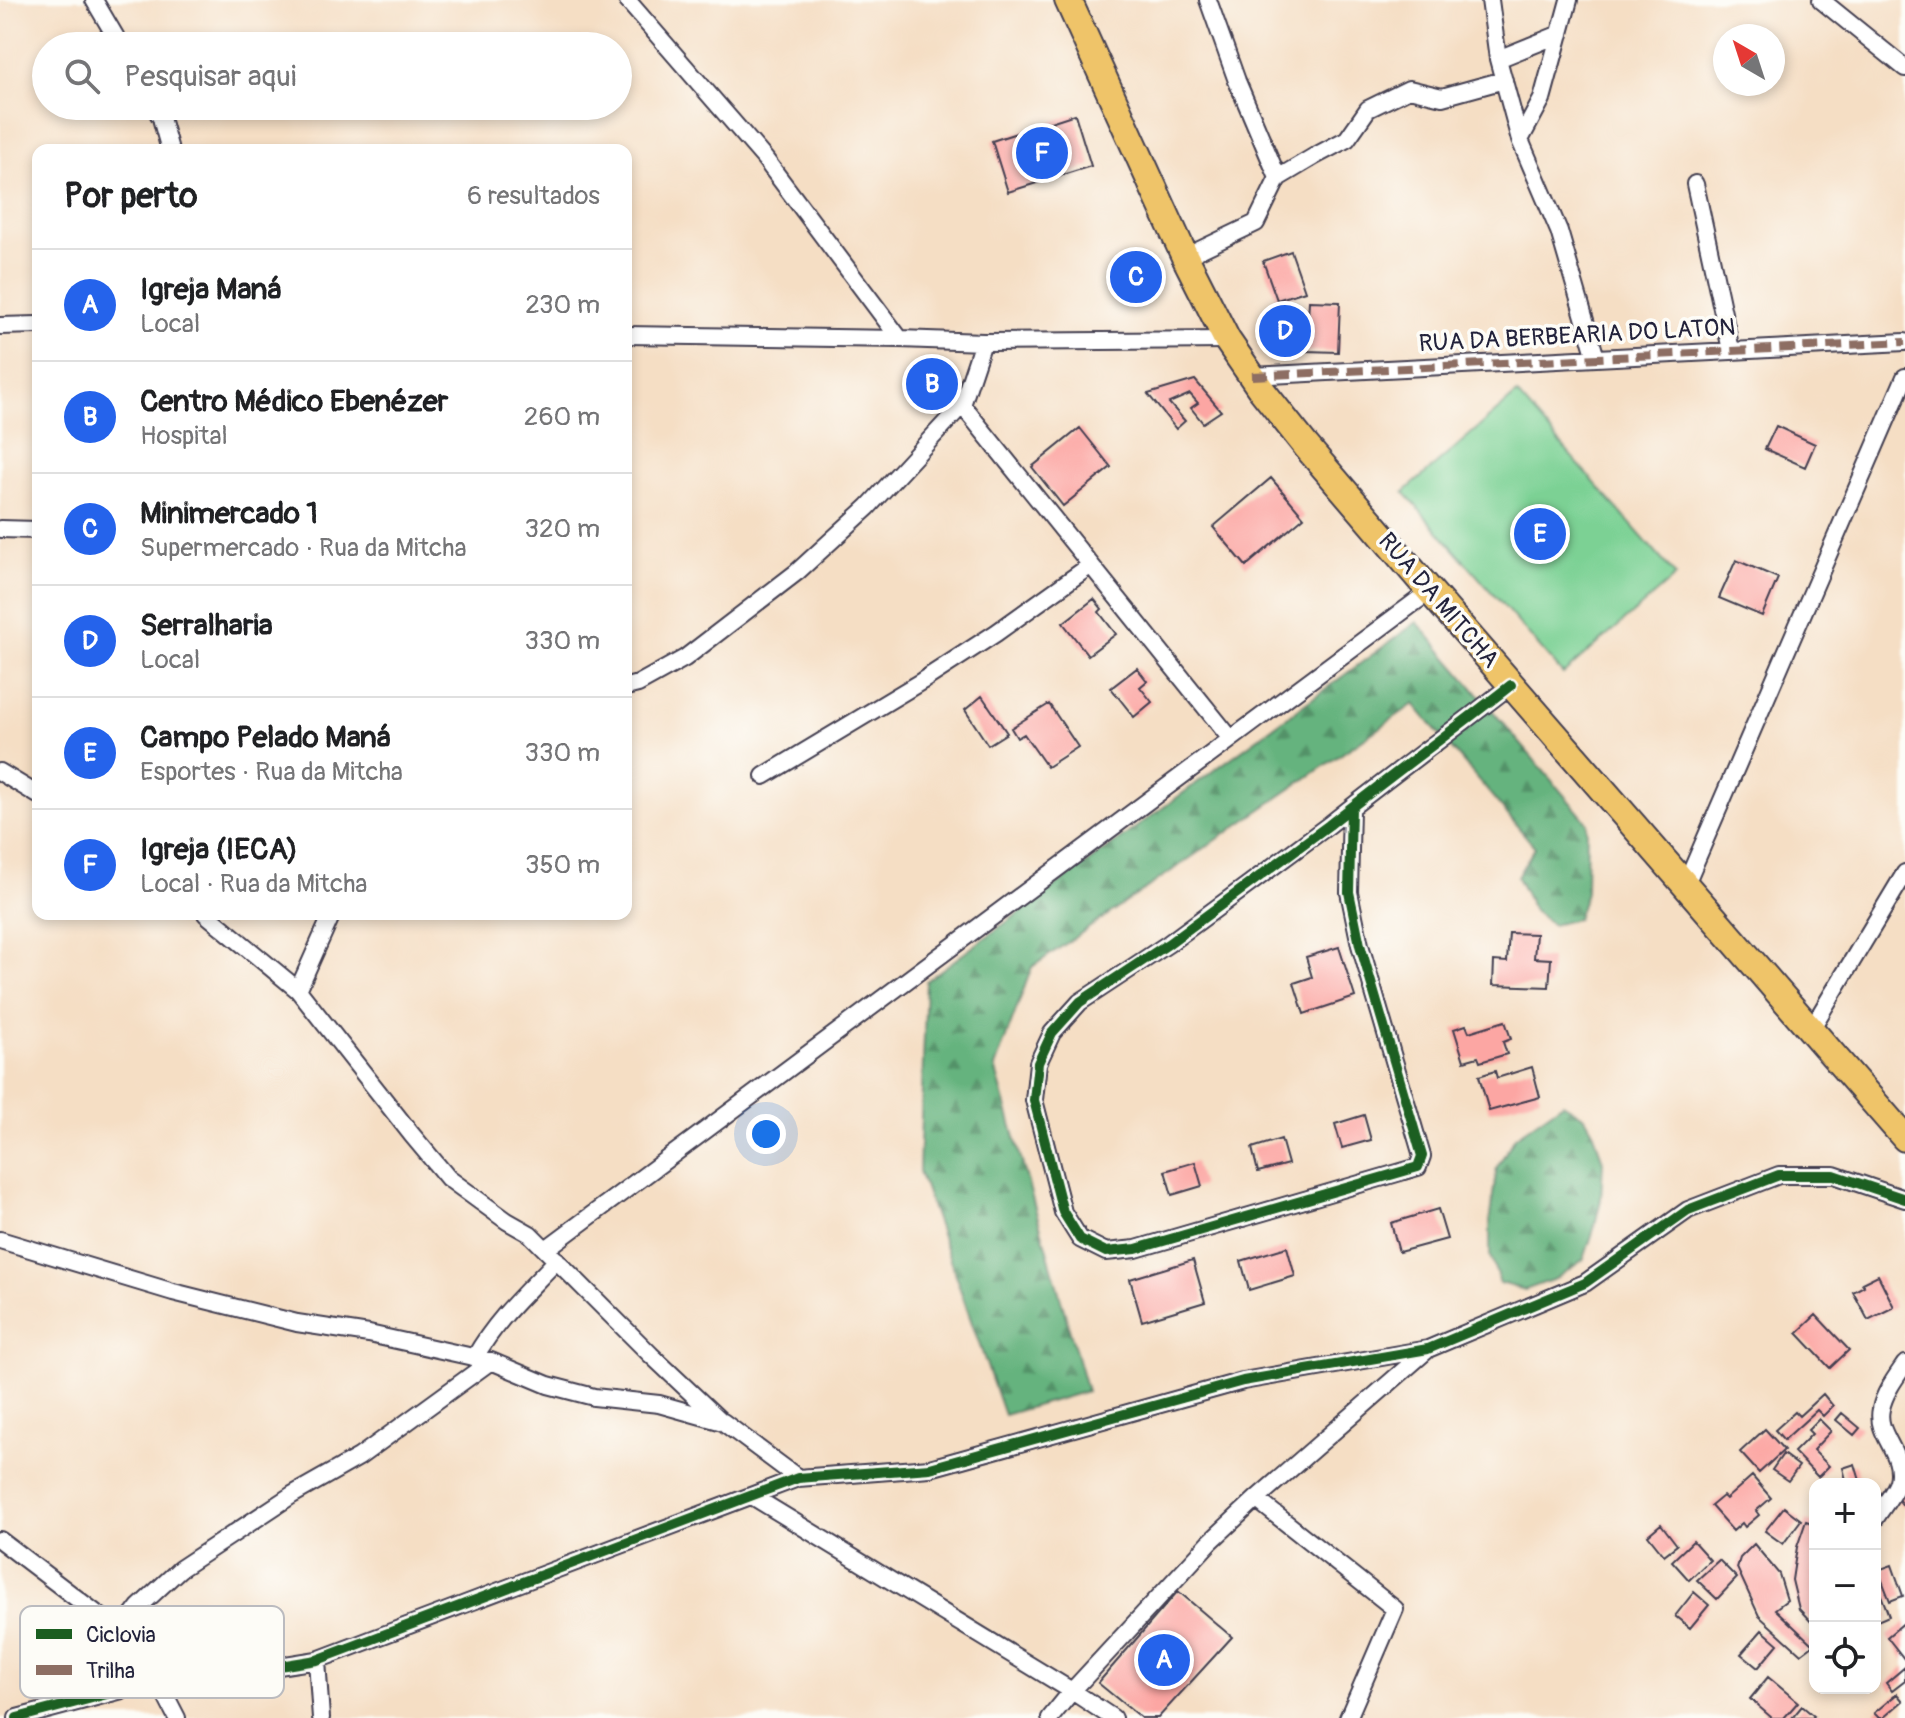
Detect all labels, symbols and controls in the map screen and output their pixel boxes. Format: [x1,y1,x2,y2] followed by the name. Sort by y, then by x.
[1713,24,1785,96] north arrow
[32,32,632,120] search box
[60,54,104,98] icon: search
[124,58,296,95] text: Pesquisar aqui
[1016,123,1068,183] pin: F
[64,175,197,218] text: Por perto
[467,180,600,212] text: 6 resultados
[1110,247,1162,307] pin: C
[140,271,281,308] text: Igreja Maná
[82,289,98,321] text: A
[525,289,600,321] text: 230 m
[1259,301,1311,361] pin: D
[140,308,200,340] text: Local
[1418,313,1736,358] street label: RUA DA BERBEARIA DO LATON
[906,354,958,414] pin: B
[140,383,448,420] text: Centro Médico Ebenézer
[83,401,97,433] text: B
[524,401,600,433] text: 260 m
[140,420,228,452] text: Hospital
[140,495,318,532] text: Minimercado 1
[1514,504,1566,564] pin: E
[82,513,98,545] text: C
[524,513,600,545] text: 320 m
[1372,527,1505,674] street label: RUA DA MITCHA
[140,532,467,564] text: Supermercado · Rua da Mitcha
[140,607,273,644] text: Serralharia
[82,625,98,657] text: D
[524,625,600,657] text: 330 m
[140,644,200,676] text: Local
[140,719,391,756] text: Campo Pelado Maná
[83,737,97,769] text: E
[524,737,600,769] text: 330 m
[140,756,403,788] text: Esportes · Rua da Mitcha
[140,831,298,868] text: Igreja (IECA)
[82,849,98,881] text: F
[525,849,600,881] text: 350 m
[140,868,367,900] text: Local · Rua da Mitcha
[746,1114,786,1154] your location
[1809,1478,1881,1694] map controls
[1809,1478,1881,1550] button: +
[1809,1550,1881,1622] button: −
[20,1606,284,1698] legend
[86,1621,156,1649] text: Ciclovia
[1809,1622,1881,1694] button: locate
[1138,1630,1190,1690] pin: A
[86,1657,135,1685] text: Trilha

